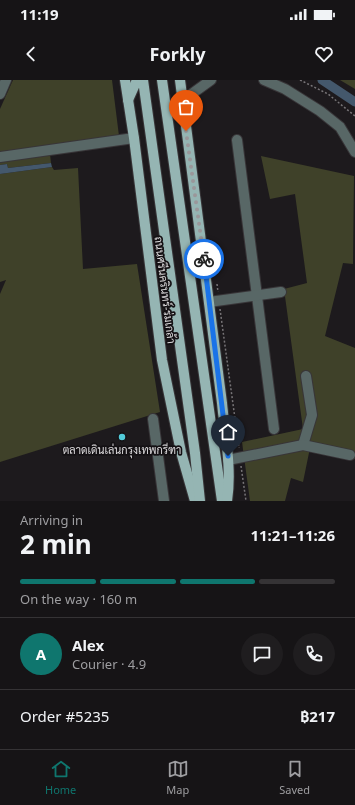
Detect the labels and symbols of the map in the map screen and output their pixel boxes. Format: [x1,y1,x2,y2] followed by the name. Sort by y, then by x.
[169,90,203,131] pin
[151,235,180,344] street label: ถนนศรีนครินทร์-ร่มเกล้า
[184,239,224,279] courier
[211,415,245,456] pin
[117,432,127,442] marker: ตลาดเดินเล่นกรุงเทพกรีฑา
[63,442,181,459] place label: ตลาดเดินเล่นกรุงเทพกรีฑา

